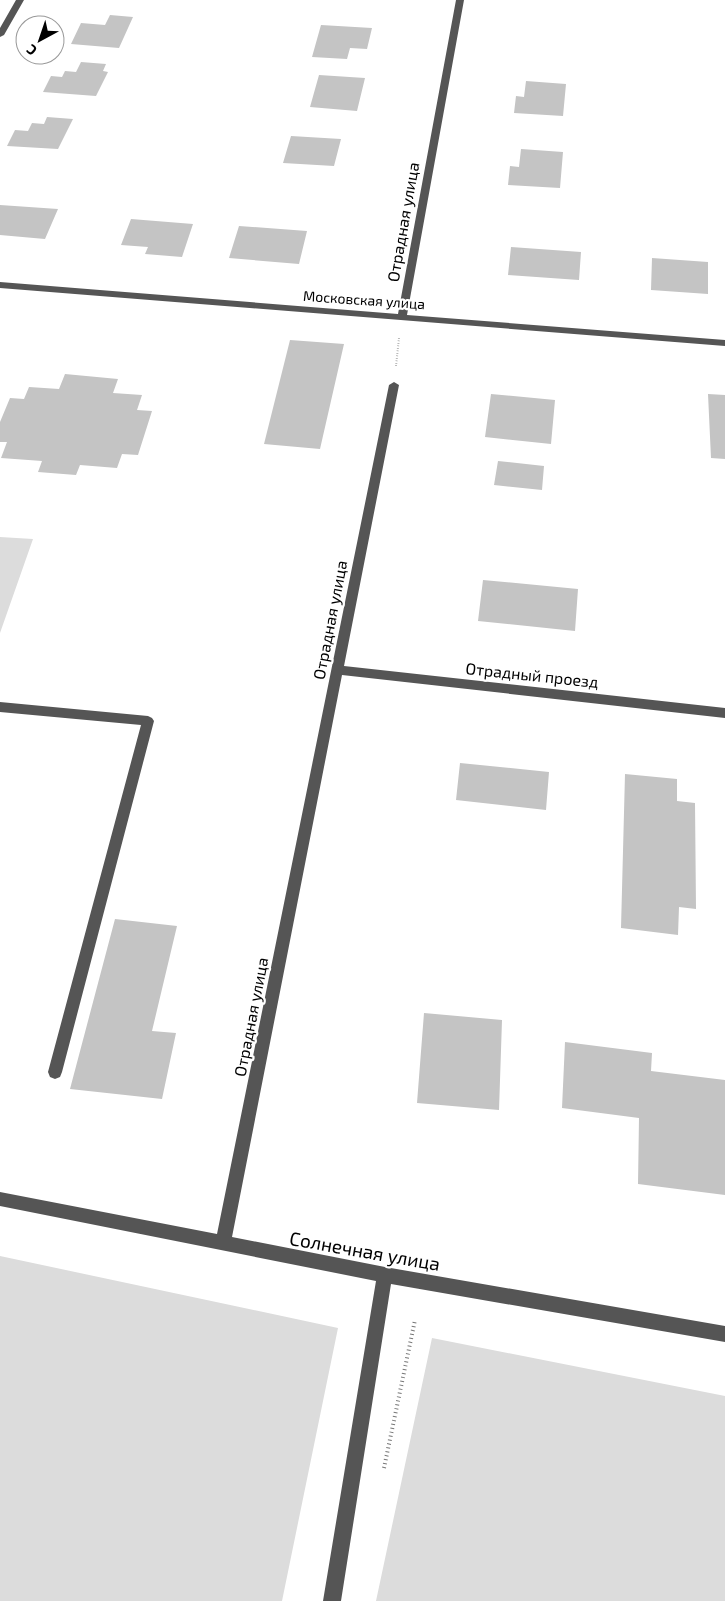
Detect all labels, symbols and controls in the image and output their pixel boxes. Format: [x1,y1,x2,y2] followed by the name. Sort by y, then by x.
[15,15,65,65] north arrow
[23,41,40,59] text: С
[383,161,423,283] street label: Отрадная улица
[302,287,426,312] street label: Московская улица
[309,559,351,681] street label: Отрадная улица
[465,658,599,691] street label: Отрадный проезд
[230,956,272,1078] street label: Отрадная улица
[288,1226,442,1276] street label: Солнечная улица

